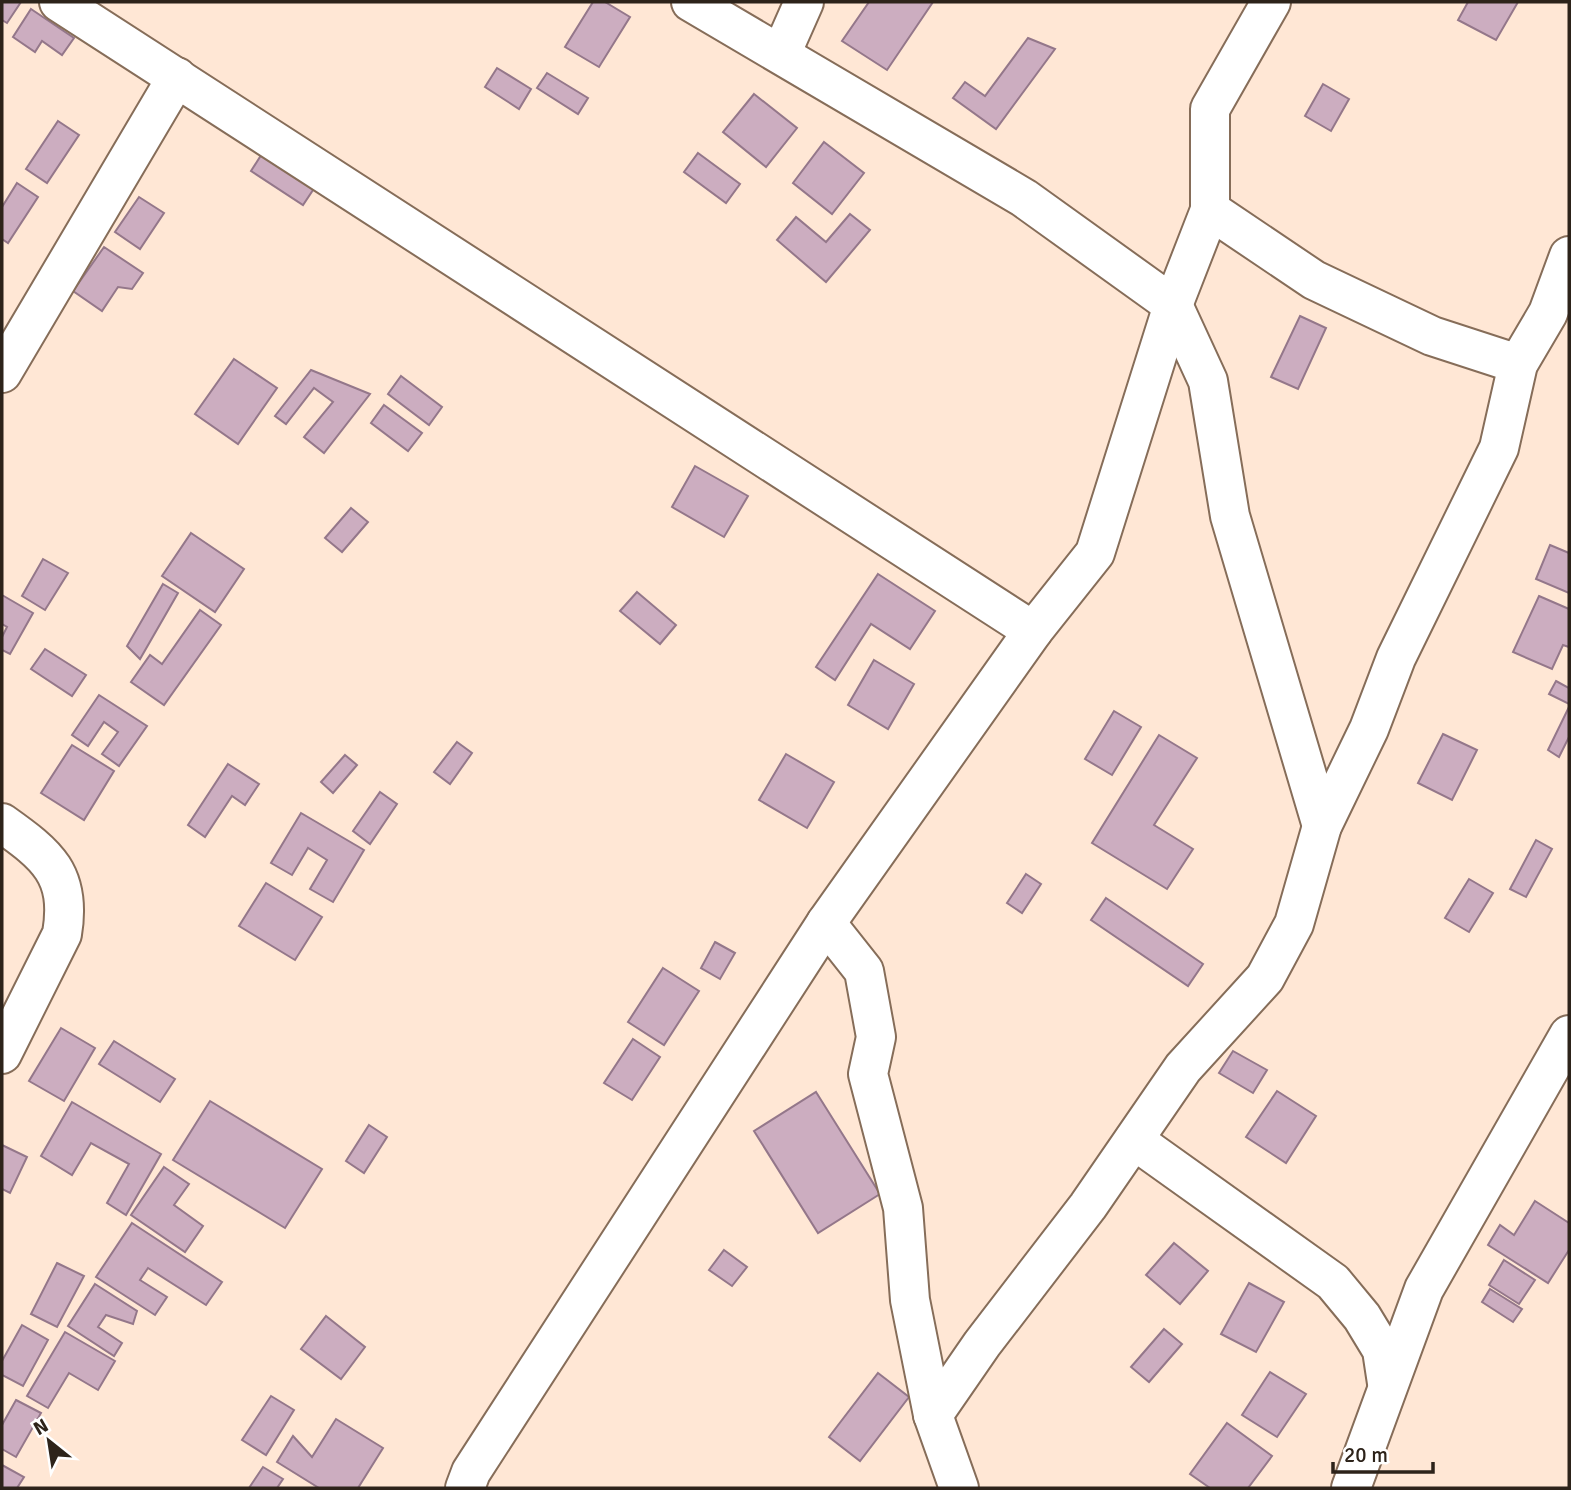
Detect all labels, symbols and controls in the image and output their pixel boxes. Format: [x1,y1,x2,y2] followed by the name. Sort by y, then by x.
[14,1406,84,1476] north arrow
[29,1413,53,1441] text: N
[1333,1430,1433,1474] scale bar
[1344,1442,1388,1468] text: 20 m

